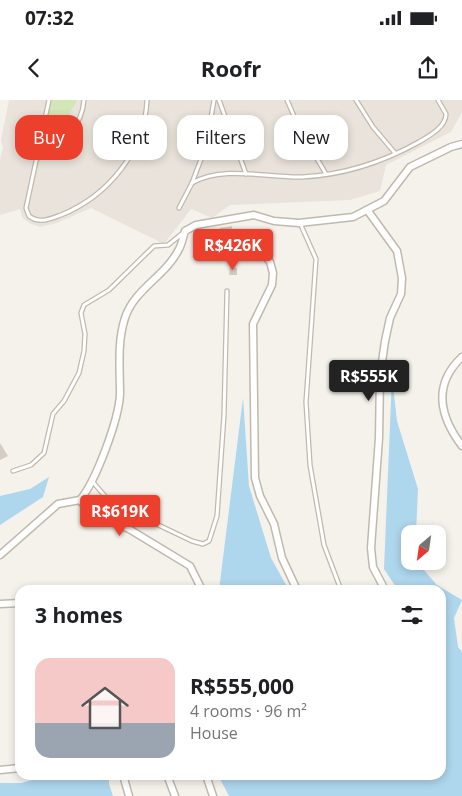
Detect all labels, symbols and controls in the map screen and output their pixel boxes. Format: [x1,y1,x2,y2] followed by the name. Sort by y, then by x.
[25,5,74,31] text: 07:32
[201,53,261,83] text: Roofr
[20,54,48,82] icon: back
[414,54,442,82] icon: share
[15,115,83,160] chip: Buy
[93,115,167,160] chip: Rent
[177,115,264,160] chip: Filters
[274,115,348,160] chip: New
[192,228,274,271] pin: R$426K
[204,234,262,256] text: R$426K
[328,360,410,402] pin: R$555K
[340,365,398,387] text: R$555K
[79,494,161,537] pin: R$619K
[91,500,149,522] text: R$619K
[401,525,446,570] north arrow
[401,525,446,570] map controls
[35,601,123,629] text: 3 homes
[398,601,426,629] icon: filters
[190,672,294,700] text: R$555,000
[75,678,135,738] icon: home
[190,700,307,722] text: 4 rooms · 96 m²
[190,722,238,744] text: House

